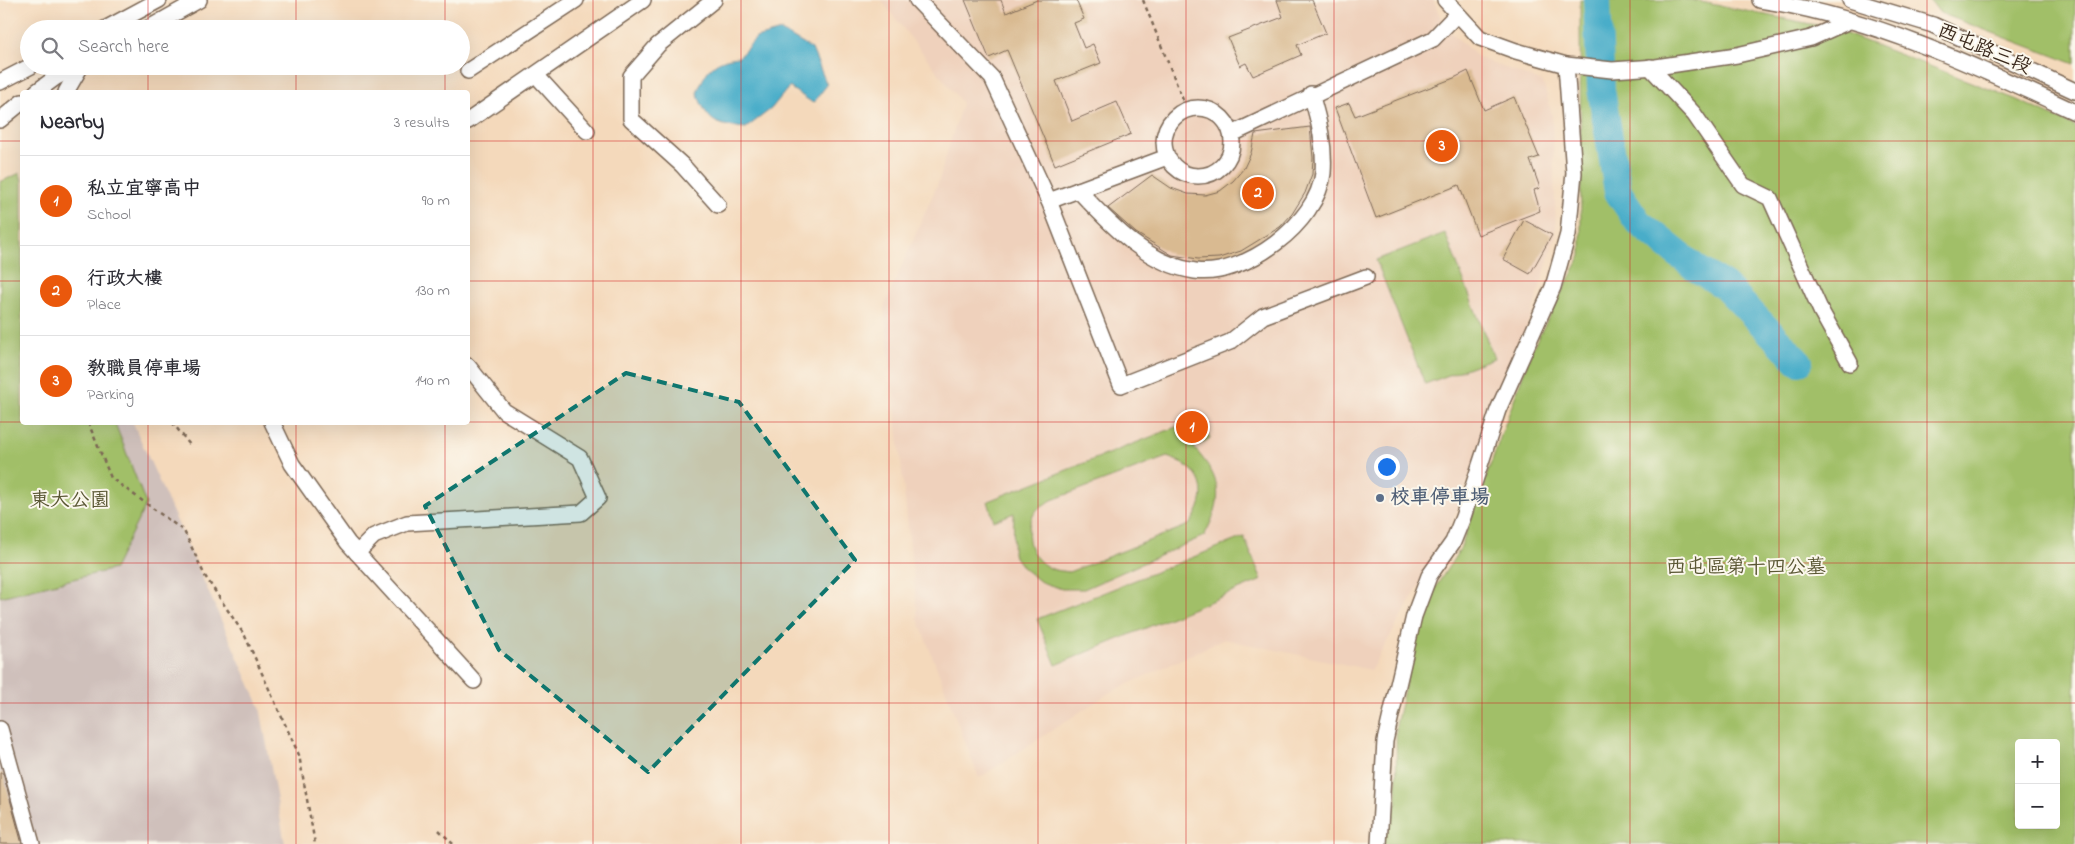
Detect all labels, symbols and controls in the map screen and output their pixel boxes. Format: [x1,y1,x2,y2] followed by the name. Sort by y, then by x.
[1932,17,2036,83] street label: 西屯路三段
[20,20,470,75] search box
[38,34,66,62] icon: search
[78,34,169,61] text: Search here
[40,108,104,138] text: Nearby
[394,111,450,135] text: 3 results
[1426,127,1458,165] pin: 3
[1242,174,1274,212] pin: 2
[87,176,201,203] text: 私立宜寧高中
[53,189,59,213] text: 1
[422,189,450,213] text: 90 m
[87,203,131,227] text: School
[87,266,163,293] text: 行政大樓
[52,279,60,303] text: 2
[415,279,450,303] text: 130 m
[87,293,121,317] text: Place
[87,356,201,383] text: 教職員停車場
[53,369,59,393] text: 3
[415,369,450,393] text: 140 m
[87,383,134,407] text: Parking
[1176,408,1208,446] pin: 1
[1374,454,1400,480] your location
[1390,484,1490,513] place label: 校車停車場
[30,487,110,516] park label: 東大公園
[1374,492,1386,504] marker: 校車停車場
[1666,554,1826,583] park label: 西屯區第十四公墓
[2015,739,2060,829] map controls
[2015,739,2060,784] button: +
[2015,784,2060,829] button: −

